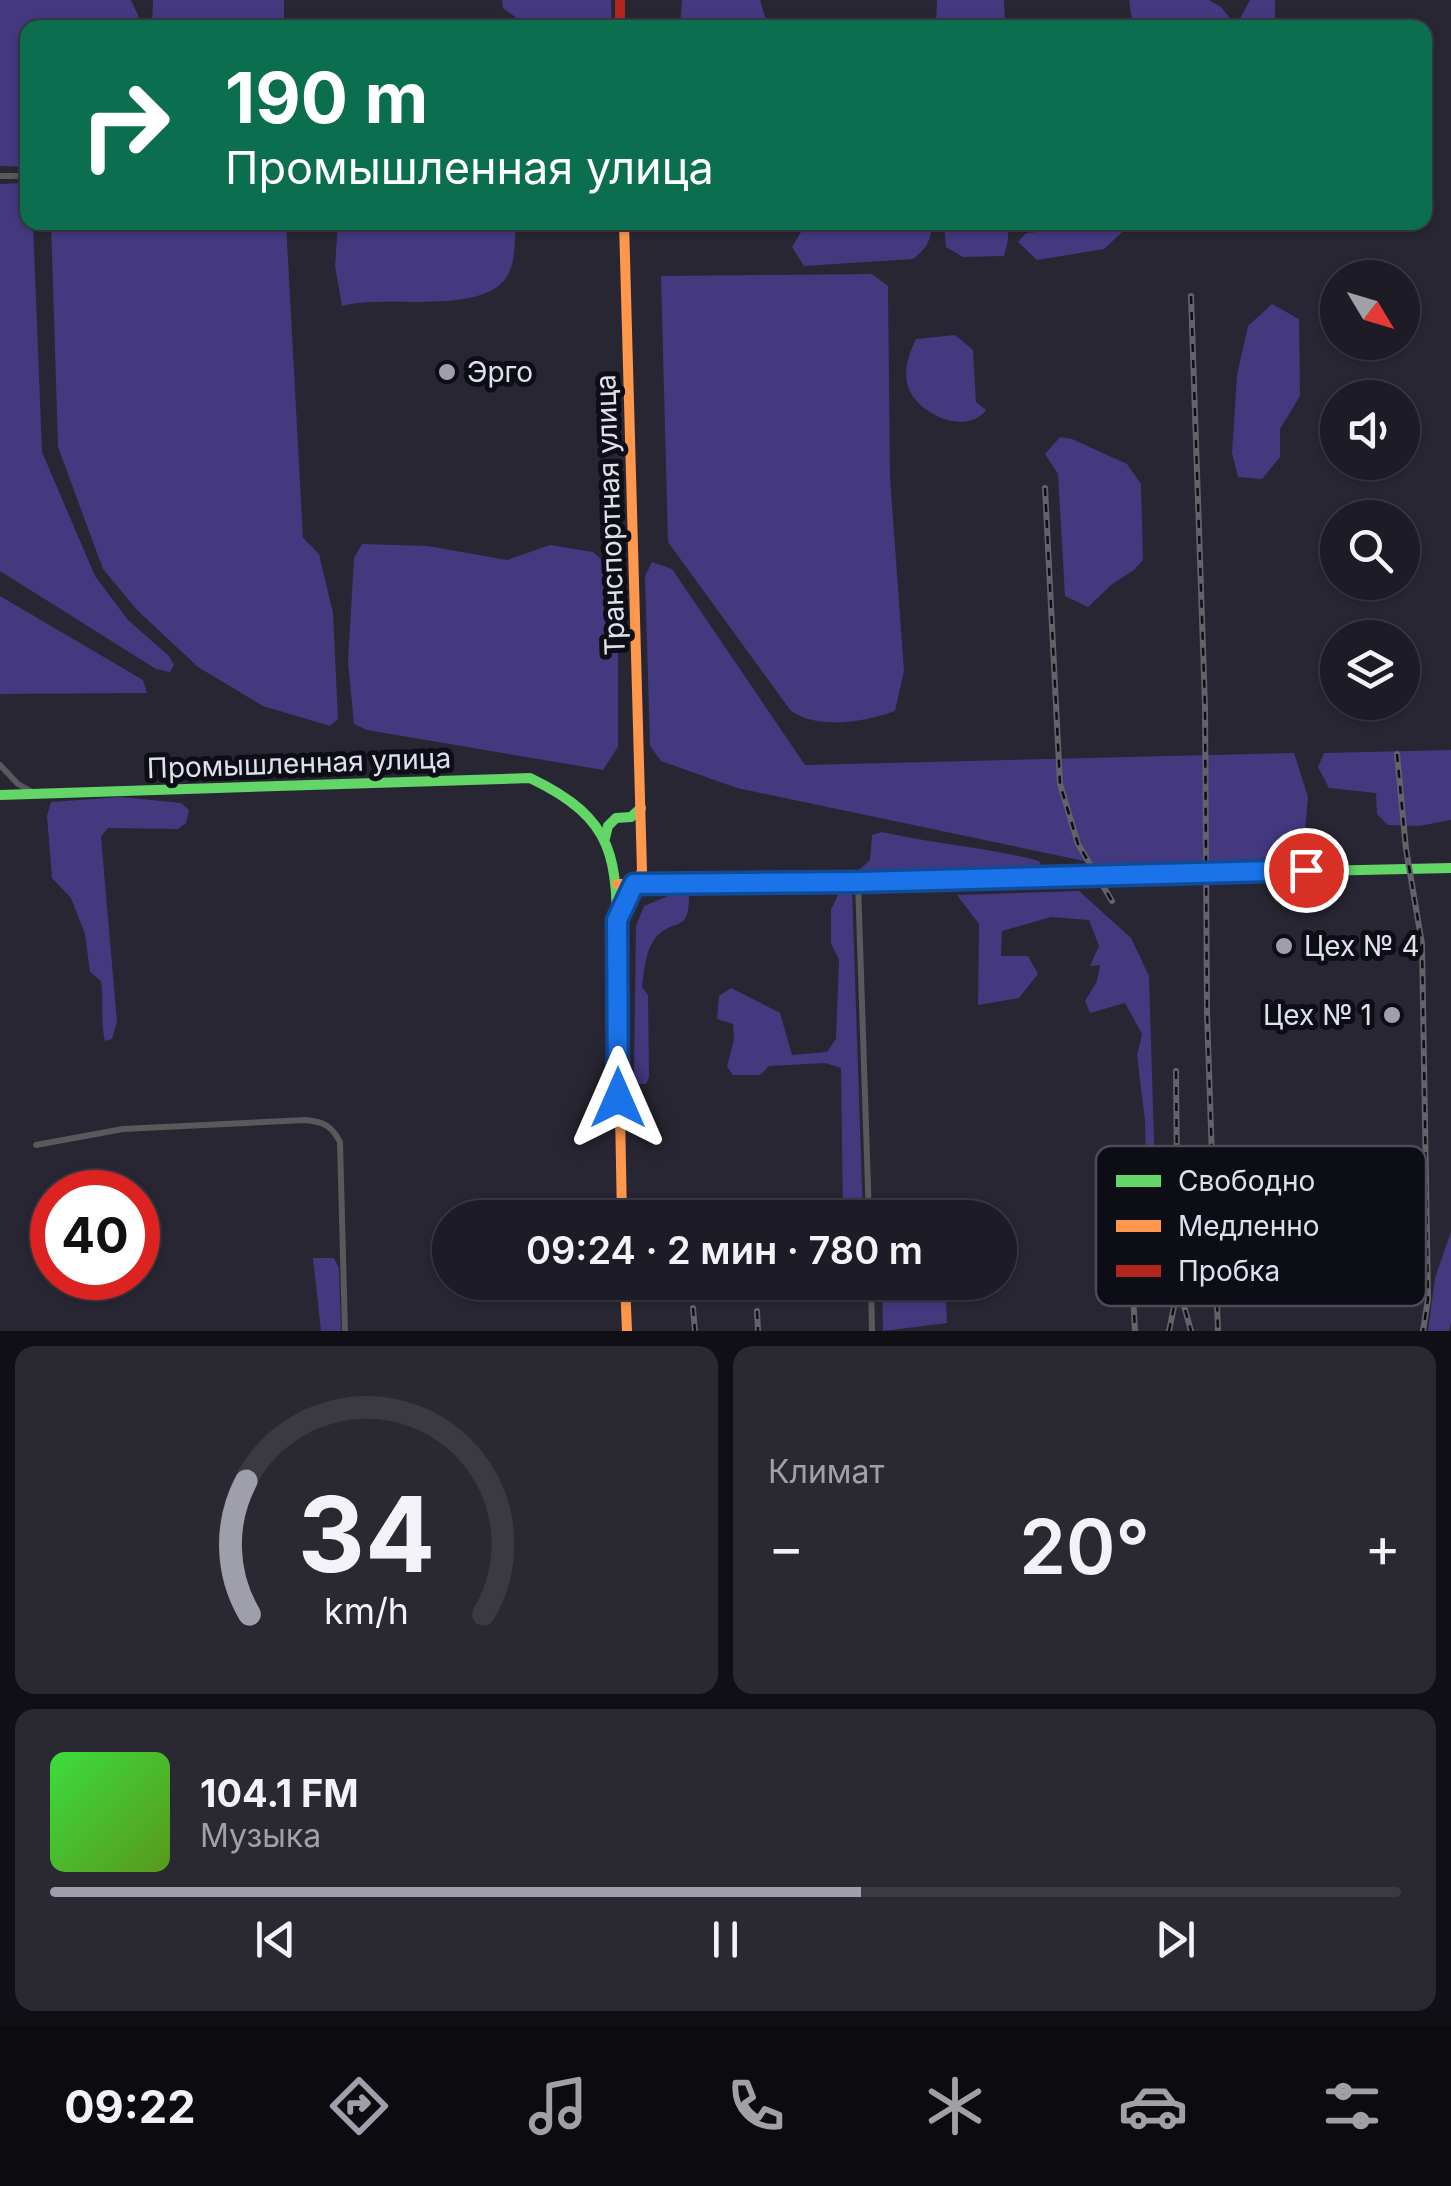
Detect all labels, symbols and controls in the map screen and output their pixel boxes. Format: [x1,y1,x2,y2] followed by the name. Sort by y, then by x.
[225,55,428,140] text: 190 m
[60,60,190,190] icon: right
[225,140,714,195] text: Промышленная улица
[1320,260,1420,360] north arrow
[1320,260,1420,720] map controls
[467,355,533,389] place label: Эрго
[436,361,458,383] marker: Эрго
[588,374,632,656] street label: Транспортная улица
[1320,380,1420,480] button: sound
[1320,500,1420,600] button: search
[1320,620,1420,720] button: layers
[146,741,452,785] street label: Промышленная улица
[1264,828,1349,913] pin
[1279,843,1334,898] icon: arrive
[1304,929,1420,963] place label: Цех № 4
[1273,935,1295,957] marker: Цех № 4
[1263,998,1372,1032] place label: Цех № 1
[1381,1004,1403,1026] marker: Цех № 1
[566,1046,670,1150] position arrow
[1096,1146,1426,1306] legend
[1178,1164,1315,1198] text: Свободно
[30,1170,160,1300] speed limit sign: 40
[1178,1209,1320,1243] text: Медленно
[526,1227,923,1273] text: 09:24 · 2 мин · 780 m
[1178,1254,1280,1288] text: Пробка
[768,1452,884,1491] text: Климат
[298,1471,435,1597] text: 34
[1019,1501,1150,1592] text: 20°
[768,1514,804,1580] text: −
[1365,1514,1401,1580] text: +
[324,1589,409,1633] text: km/h
[200,1770,359,1816] text: 104.1 FM
[200,1816,321,1855] text: Музыка
[248,1912,303,1967] icon: previous
[698,1912,753,1967] icon: pause
[1148,1912,1203,1967] icon: next
[324,2071,394,2141] icon: directions
[523,2071,593,2141] icon: music
[721,2071,791,2141] icon: phone
[920,2071,990,2141] icon: climate
[1118,2071,1188,2141] icon: car
[1317,2071,1387,2141] icon: filters
[64,2079,196,2134] text: 09:22

